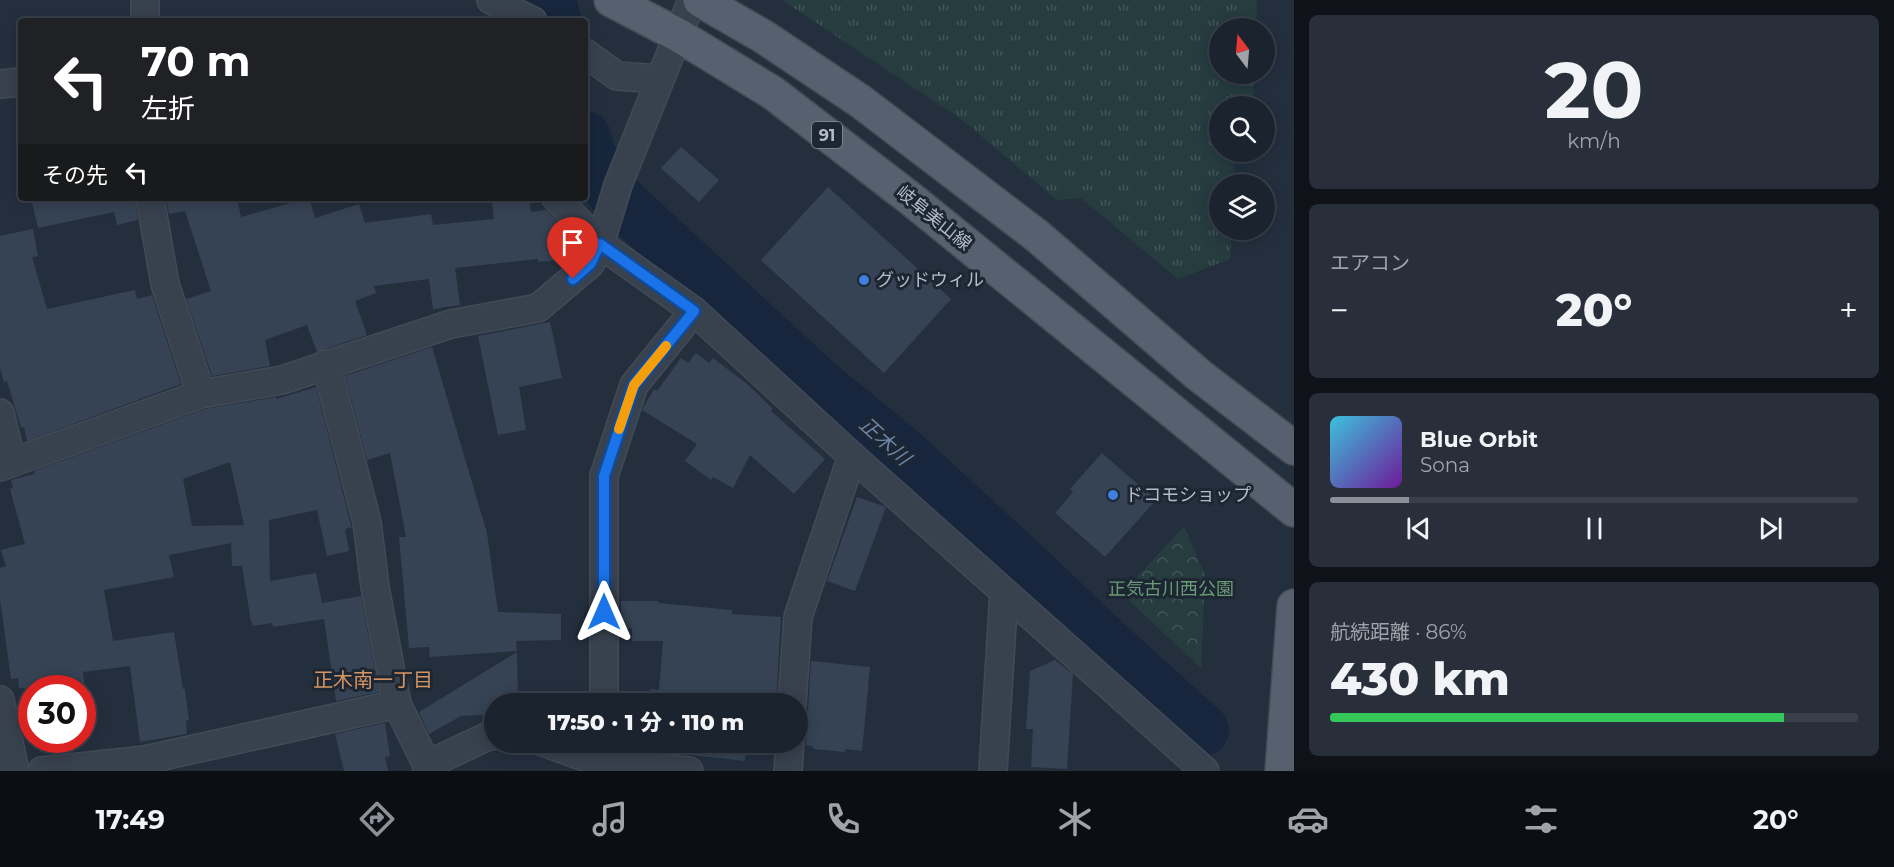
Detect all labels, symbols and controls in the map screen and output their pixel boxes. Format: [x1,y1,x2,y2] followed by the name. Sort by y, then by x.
[1209,18,1275,84] north arrow
[1209,18,1275,240] map controls
[141,35,251,87] text: 70 m
[42,42,120,120] icon: left
[1545,42,1643,138] text: 20
[141,92,195,125] text: 左折
[1209,96,1275,162] button: search
[812,122,842,148] road number: 91
[1567,129,1621,153] text: km/h
[120,156,153,189] icon: left
[42,162,108,189] text: その先
[1209,174,1275,240] button: layers
[892,181,976,255] street label: 岐阜美山線
[547,217,598,279] pin
[556,226,589,259] icon: arrive
[1330,251,1410,275] text: エアコン
[876,269,984,291] place label: グッドウィル
[857,273,871,287] marker: グッドウィル
[1556,282,1632,337] text: 20°
[1330,290,1349,330] text: −
[1839,290,1858,330] text: +
[855,412,917,471] water label: 正木川
[1420,426,1538,453] text: Blue Orbit
[1420,453,1470,477] text: Sona
[1125,484,1251,506] place label: ドコモショップ
[1106,488,1120,502] marker: ドコモショップ
[1402,512,1435,545] icon: previous
[1578,512,1611,545] icon: pause
[1754,512,1787,545] icon: next
[1108,578,1234,600] park label: 正気古川西公園
[572,580,636,644] position arrow
[1330,620,1467,644] text: 航続距離 · 86%
[1330,651,1510,706] text: 430 km
[313,668,433,692] district label: 正木南一丁目
[18,675,96,753] speed limit sign: 30
[548,709,744,736] text: 17:50 · 1 分 · 110 m
[356,798,398,840] icon: directions
[589,798,631,840] icon: music
[822,798,864,840] icon: phone
[1054,798,1096,840] icon: climate
[1287,798,1329,840] icon: car
[1520,798,1562,840] icon: filters
[95,803,165,836] text: 17:49
[1753,803,1799,836] text: 20°

